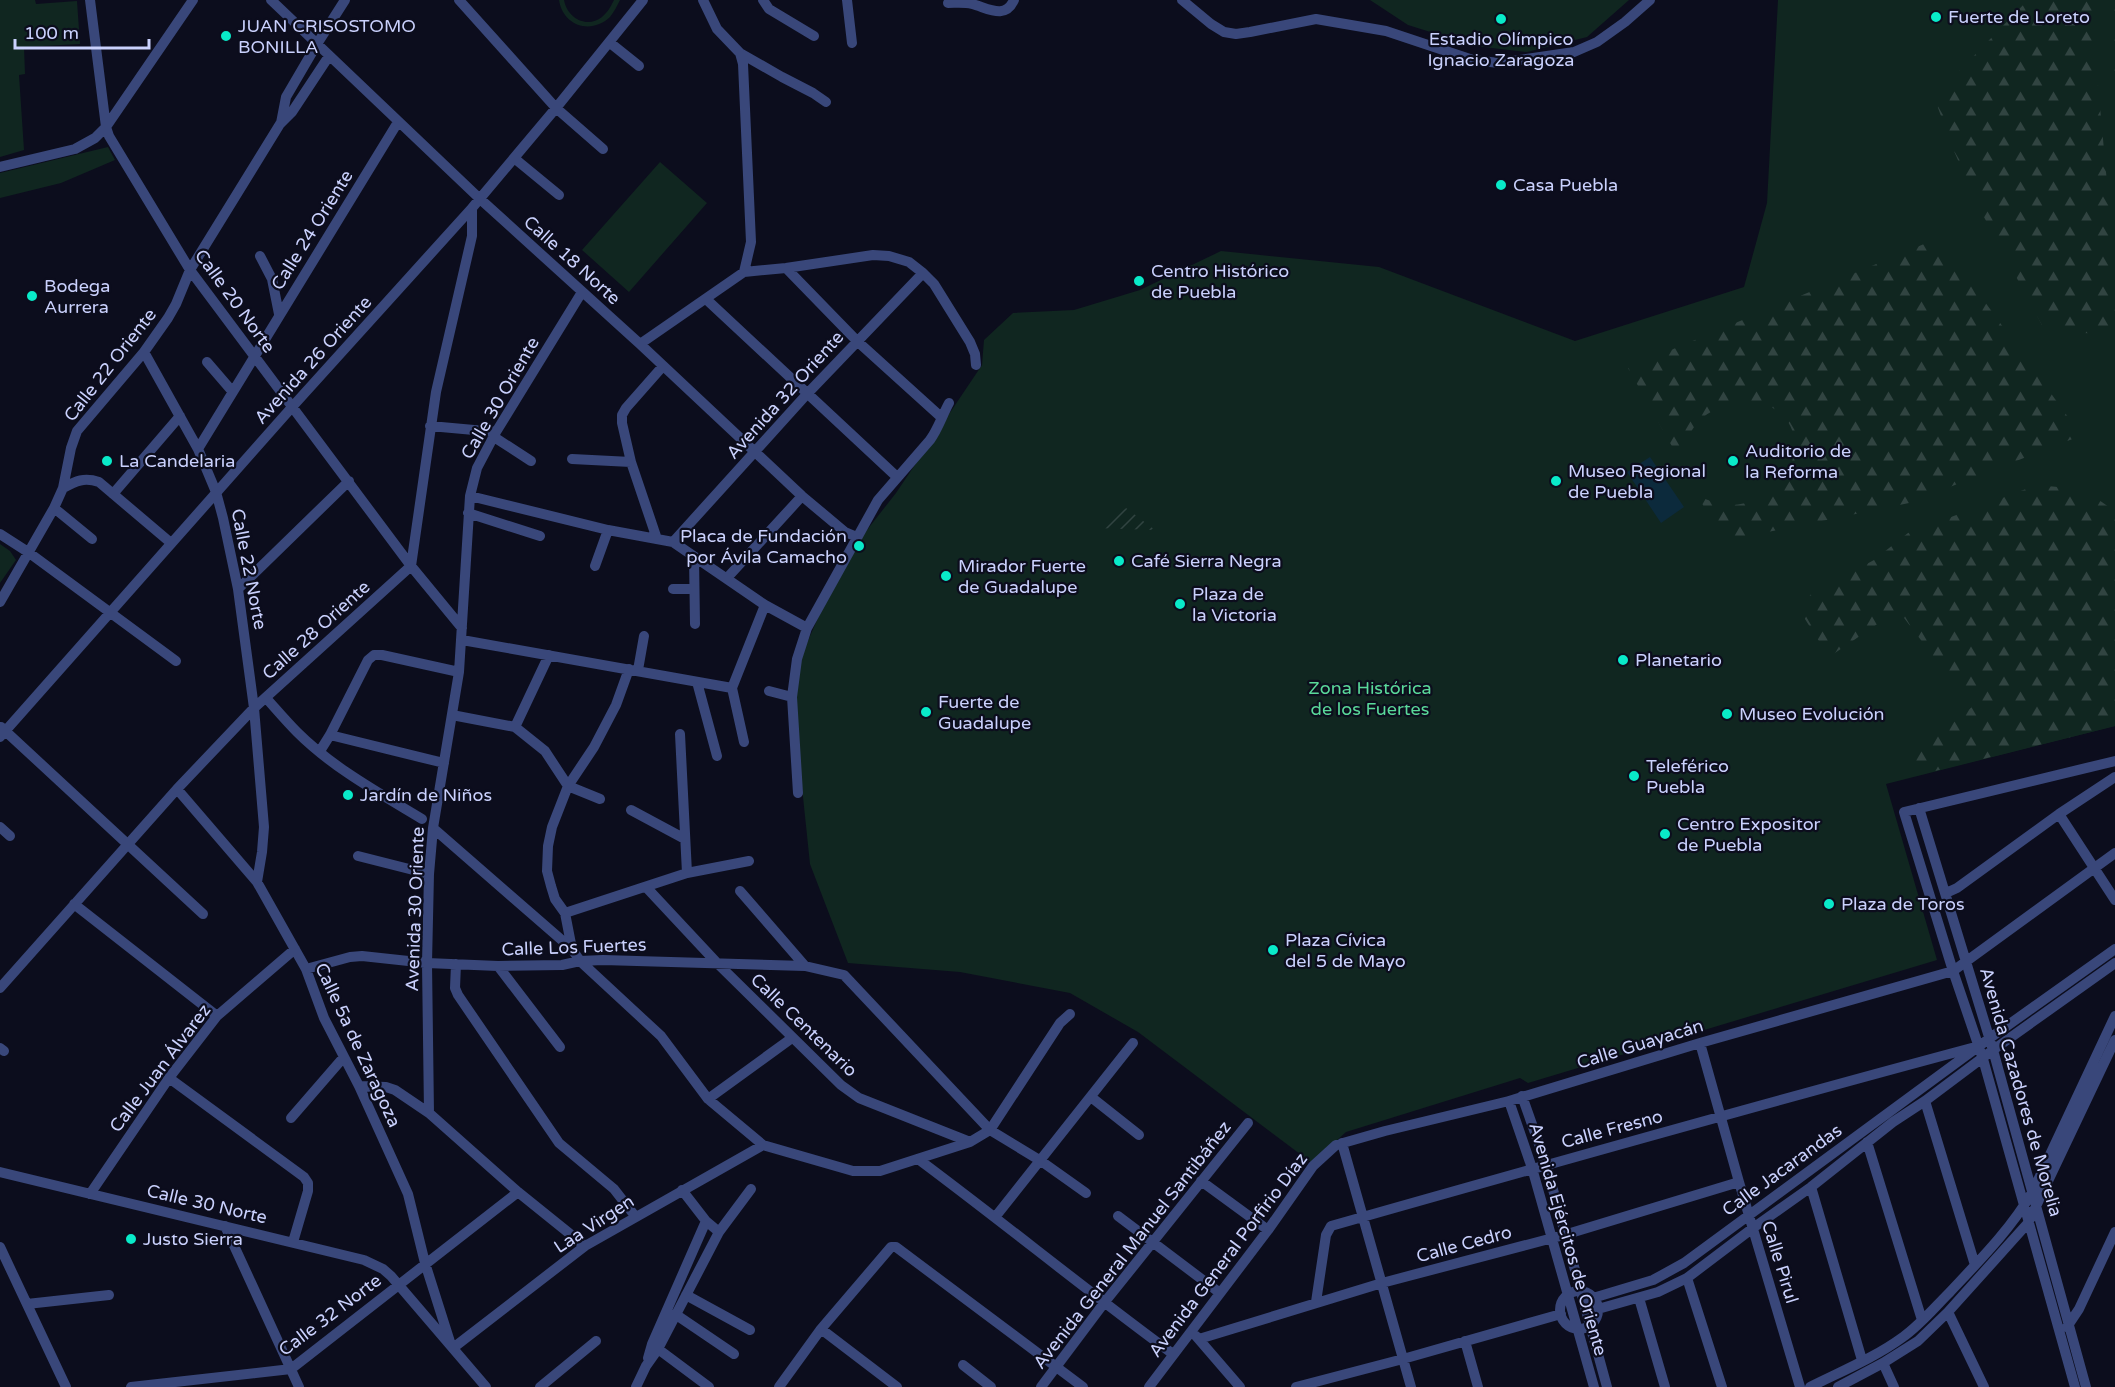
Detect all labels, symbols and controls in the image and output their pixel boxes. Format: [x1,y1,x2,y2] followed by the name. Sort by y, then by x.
[1948,6,2090,28] place label: Fuerte de Loreto
[1929,10,1943,24] marker: Fuerte de Loreto
[15,12,148,50] scale bar
[1494,12,1508,26] marker: Estadio Olímpico Ignacio Zaragoza
[238,15,416,58] place label: JUAN CRISOSTOMO BONILLA
[24,22,79,44] text: 100 m
[1427,28,1575,71] place label: Estadio Olímpico Ignacio Zaragoza
[219,29,233,43] marker: JUAN CRISOSTOMO BONILLA
[266,166,358,294] street label: Calle 24 Oriente
[1513,174,1618,196] place label: Casa Puebla
[1494,178,1508,192] marker: Casa Puebla
[519,211,625,309] street label: Calle 18 Norte
[190,245,280,357] street label: Calle 20 Norte
[1151,260,1289,303] place label: Centro Histórico de Puebla
[1132,274,1146,288] marker: Centro Histórico de Puebla
[44,275,110,318] place label: Bodega Aurrera
[25,289,39,303] marker: Bodega Aurrera
[250,291,376,429] street label: Avenida 26 Oriente
[59,304,161,426] street label: Calle 22 Oriente
[722,326,848,464] street label: Avenida 32 Oriente
[456,333,544,463] street label: Calle 30 Oriente
[1745,440,1851,483] place label: Auditorio de la Reforma
[119,450,235,472] place label: La Candelaria
[100,454,114,468] marker: La Candelaria
[1726,454,1740,468] marker: Auditorio de la Reforma
[1568,460,1706,503] place label: Museo Regional de Puebla
[1549,474,1563,488] marker: Museo Regional de Puebla
[226,507,272,631] street label: Calle 22 Norte
[680,525,847,568] place label: Placa de Fundación por Ávila Camacho
[852,539,866,553] marker: Placa de Fundación por Ávila Camacho
[1131,550,1282,572] place label: Café Sierra Negra
[1112,554,1126,568] marker: Café Sierra Negra
[958,555,1086,598] place label: Mirador Fuerte de Guadalupe
[939,569,953,583] marker: Mirador Fuerte de Guadalupe
[258,576,374,684] street label: Calle 28 Oriente
[1192,583,1277,626] place label: Plaza de la Victoria
[1173,597,1187,611] marker: Plaza de la Victoria
[1635,649,1722,671] place label: Planetario
[1616,653,1630,667] marker: Planetario
[1308,677,1432,720] park label: Zona Histórica de los Fuertes
[938,691,1031,734] place label: Fuerte de Guadalupe
[1739,703,1885,725] place label: Museo Evolución
[919,705,933,719] marker: Fuerte de Guadalupe
[1720,707,1734,721] marker: Museo Evolución
[1646,755,1729,798] place label: Teleférico Puebla
[1627,769,1641,783] marker: Teleférico Puebla
[360,784,492,806] place label: Jardín de Niños
[341,788,355,802] marker: Jardín de Niños
[1677,813,1821,856] place label: Centro Expositor de Puebla
[401,826,429,992] street label: Avenida 30 Oriente
[1658,827,1672,841] marker: Centro Expositor de Puebla
[1841,893,1965,915] place label: Plaza de Toros
[1822,897,1836,911] marker: Plaza de Toros
[1285,929,1406,972] place label: Plaza Cívica del 5 de Mayo
[501,933,647,961] street label: Calle Los Fuertes
[1266,943,1280,957] marker: Plaza Cívica del 5 de Mayo
[310,959,406,1131] street label: Calle 5a de Zaragoza
[1975,965,2067,1219] street label: Avenida Cazadores de Morelia
[746,968,862,1082] street label: Calle Centenario
[105,1000,215,1136] street label: Calle Juan Álvarez
[1574,1014,1706,1074] street label: Calle Guayacán
[1559,1105,1665,1153] street label: Calle Fresno
[1028,1117,1236,1373] street label: Avenida General Manuel Santibáñez
[1718,1119,1846,1221] street label: Calle Jacarandas
[1524,1120,1612,1358] street label: Avenida Ejércitos de Oriente
[1144,1148,1312,1362] street label: Avenida General Porfirio Díaz
[145,1179,269,1229] street label: Calle 30 Norte
[550,1190,638,1258] street label: Laa Virgen
[1757,1218,1803,1306] street label: Calle Pirul
[1414,1221,1514,1267] street label: Calle Cedro
[143,1228,243,1250] place label: Justo Sierra
[124,1232,138,1246] marker: Justo Sierra
[274,1269,386,1361] street label: Calle 32 Norte

